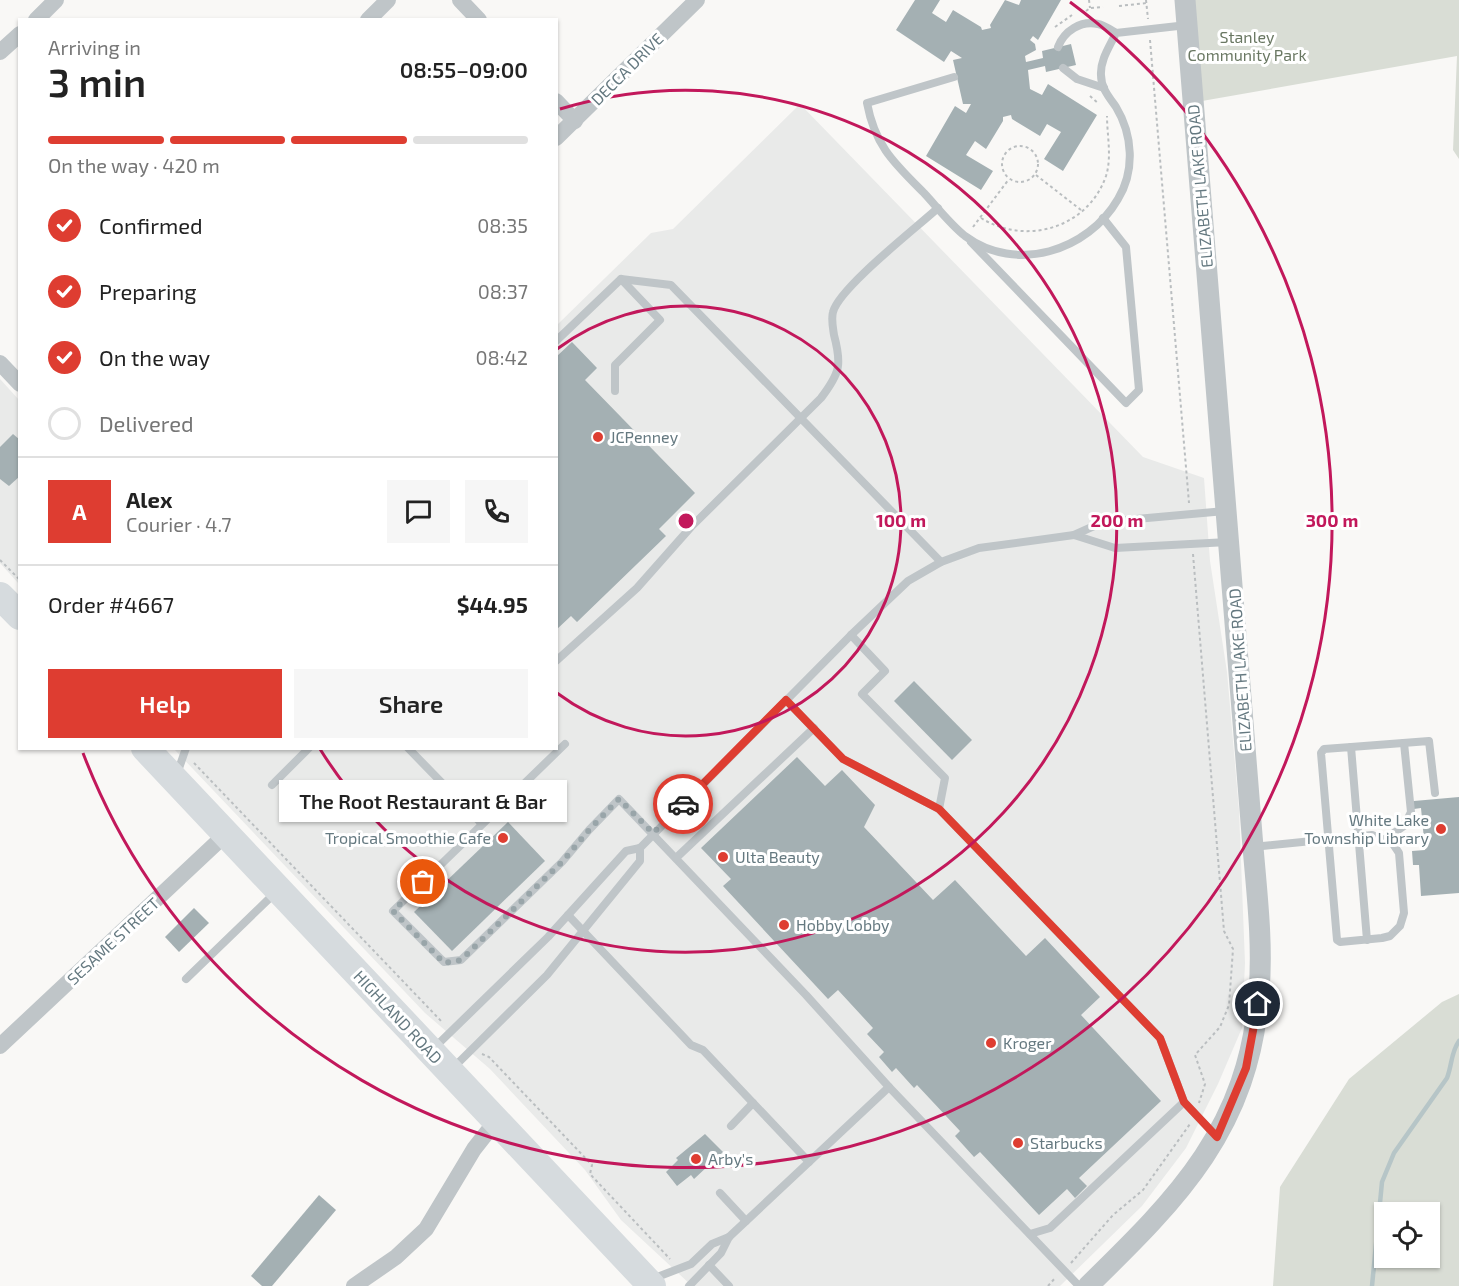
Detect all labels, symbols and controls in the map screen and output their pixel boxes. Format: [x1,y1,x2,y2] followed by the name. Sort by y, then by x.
[1187,27,1307,64] park label: Stanley Community Park
[587,29,667,109] street label: DECCA DRIVE
[48,35,141,59] text: Arriving in
[400,56,528,82] text: 08:55–09:00
[48,58,146,105] text: 3 min
[1183,104,1216,269] street label: ELIZABETH LAKE ROAD
[48,153,220,177] text: On the way · 420 m
[48,209,81,242] icon: check
[99,212,203,238] text: Confirmed
[477,213,528,237] text: 08:35
[48,275,81,308] icon: check
[99,278,197,304] text: Preparing
[478,279,528,303] text: 08:37
[48,341,81,374] icon: check
[99,344,210,370] text: On the way
[476,345,528,369] text: 08:42
[99,410,194,436] text: Delivered
[610,427,679,446] place label: JCPenney
[591,430,605,444] marker: JCPenney
[387,480,450,543] button: chat
[465,480,528,543] button: phone
[126,486,172,512] text: Alex
[72,498,87,524] text: A
[876,509,926,531] text: 100 m
[1091,509,1143,531] text: 200 m
[1306,509,1358,531] text: 300 m
[676,511,696,531] centre of rings
[126,512,232,536] text: Courier · 4.7
[1224,588,1255,752] street label: ELIZABETH LAKE ROAD
[48,591,174,617] text: Order #4667
[457,591,528,617] text: $44.95
[48,669,282,738] button: Help
[294,669,528,738] button: Share
[653,774,713,834] courier
[279,780,567,822] callout: The Root Restaurant & Bar
[667,788,700,821] icon: car
[299,789,547,813] text: The Root Restaurant & Bar
[1304,810,1430,847] place label: White Lake Township Library
[1434,822,1448,836] marker: White Lake Township Library
[325,828,491,847] place label: Tropical Smoothie Cafe
[496,831,510,845] marker: Tropical Smoothie Cafe
[735,847,820,866] place label: Ulta Beauty
[716,850,730,864] marker: Ulta Beauty
[397,856,448,907] pin
[406,865,439,898] icon: bag
[63,893,163,988] street label: SESAME STREET
[796,915,890,934] place label: Hobby Lobby
[777,918,791,932] marker: Hobby Lobby
[350,966,446,1067] street label: HIGHLAND ROAD
[1232,978,1283,1029] pin
[1241,987,1274,1020] icon: home
[1003,1033,1052,1052] place label: Kroger
[984,1036,998,1050] marker: Kroger
[1030,1133,1103,1152] place label: Starbucks
[1011,1136,1025,1150] marker: Starbucks
[708,1149,753,1168] place label: Arby's
[689,1152,703,1166] marker: Arby's
[1374,1202,1440,1268] map controls
[1374,1202,1440,1268] button: locate

